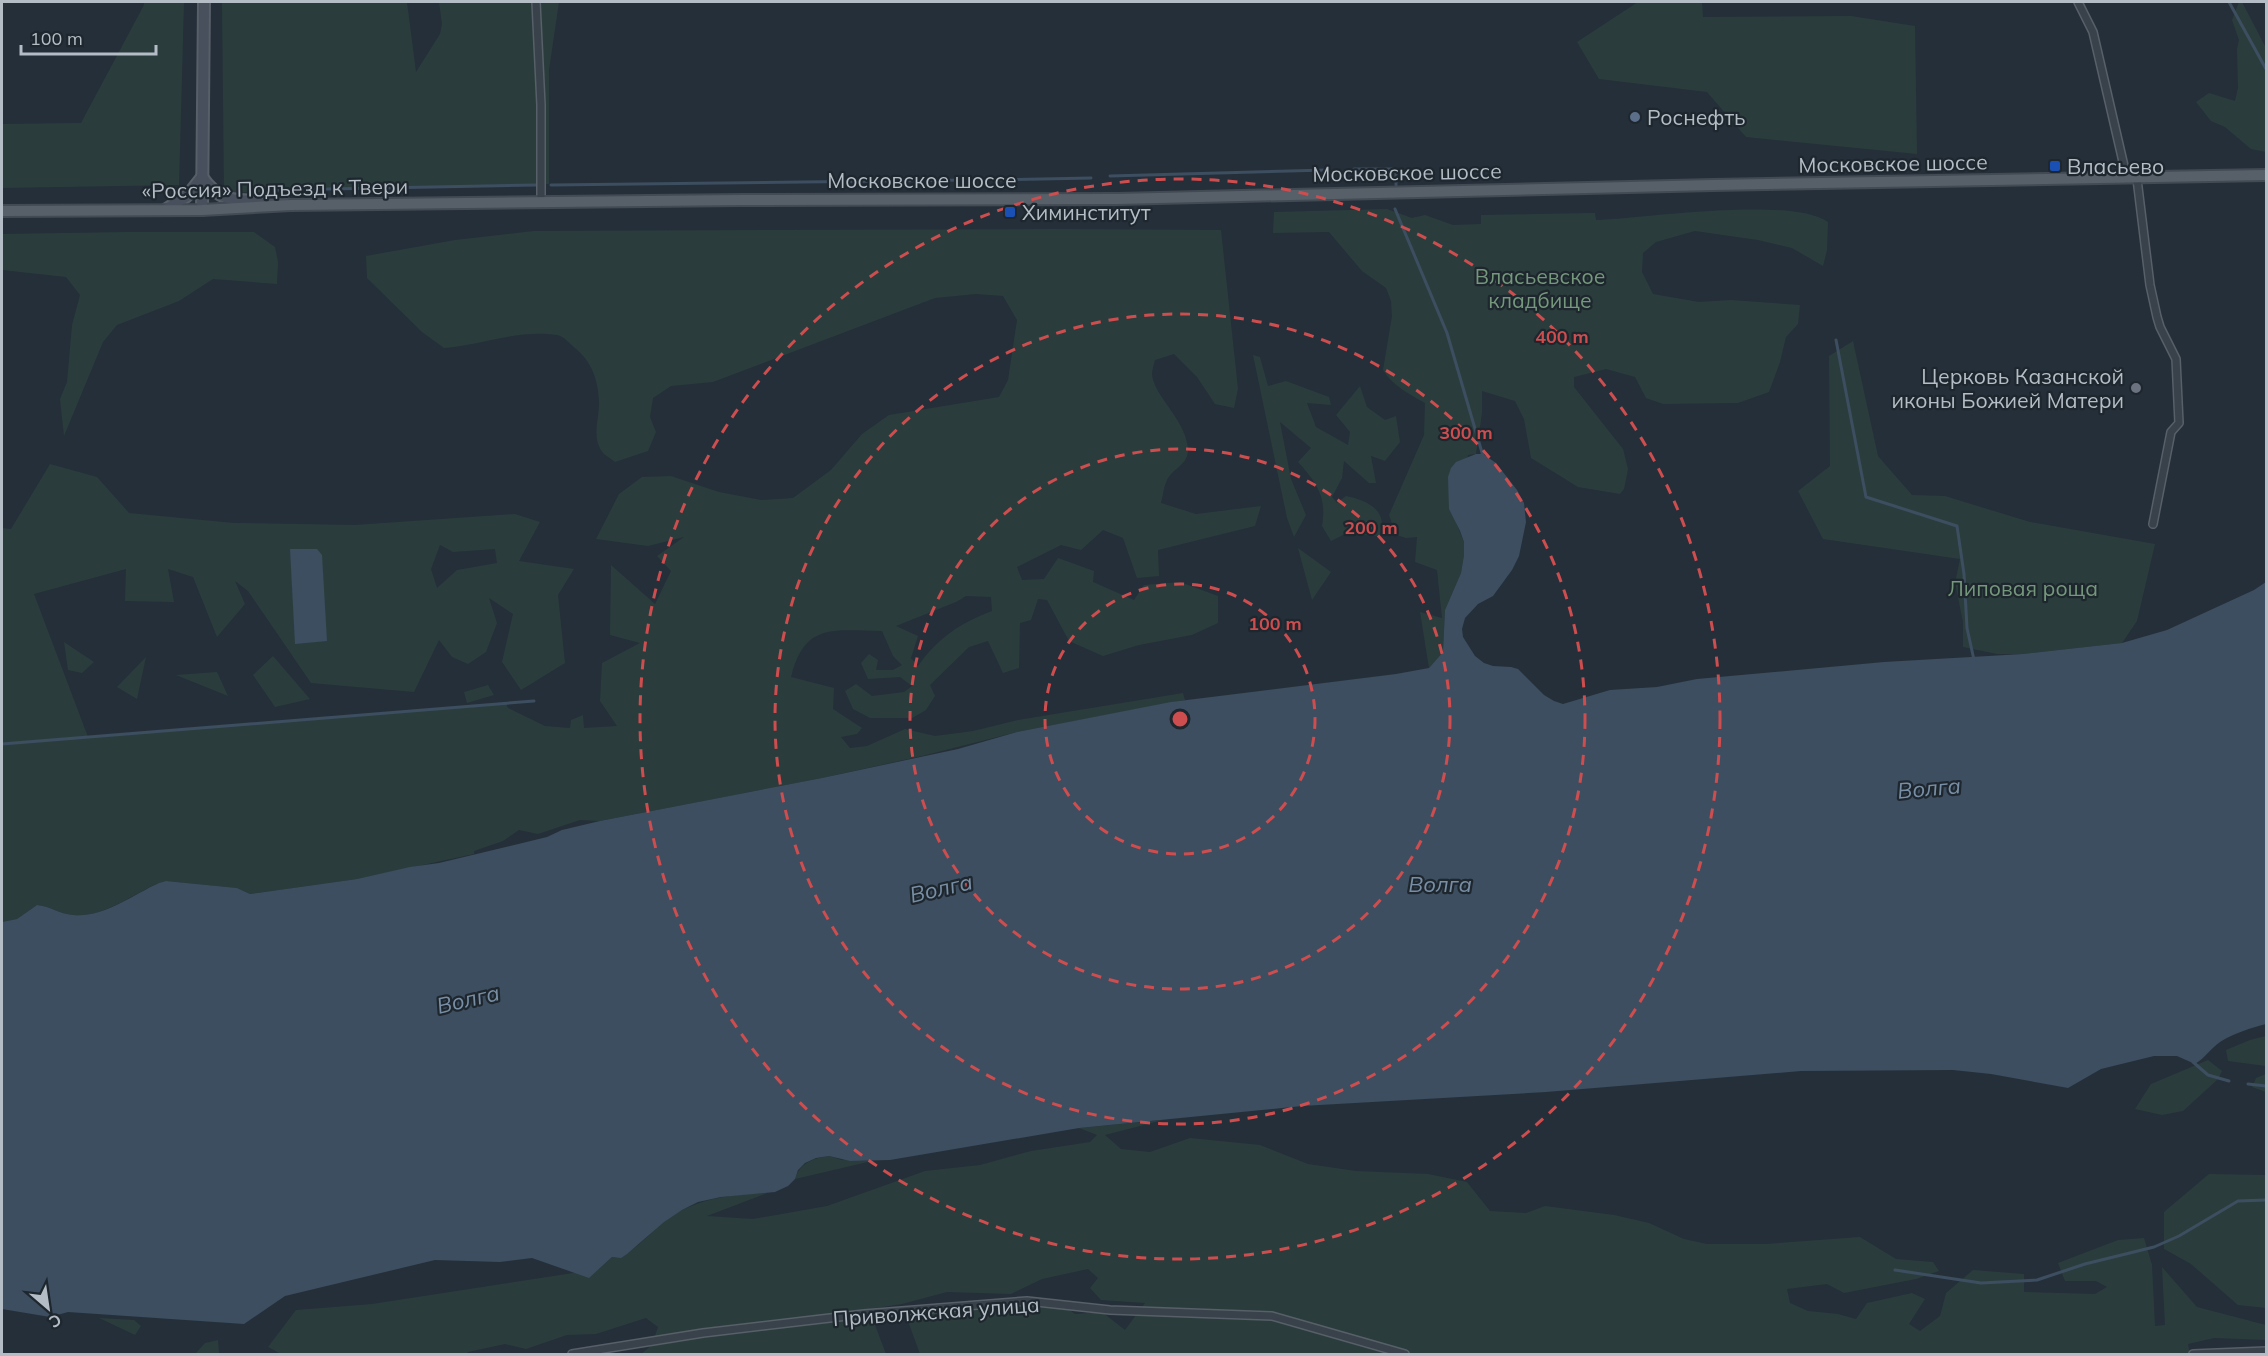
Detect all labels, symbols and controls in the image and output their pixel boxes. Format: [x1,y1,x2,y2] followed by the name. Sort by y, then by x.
[21,18,156,56] scale bar
[30,27,83,50] text: 100 m
[1647,104,1746,130] place label: Роснефть
[1628,110,1642,124] marker: Роснефть
[1798,148,1988,178] street label: Московское шоссе
[2067,153,2164,179] place label: Власьево
[1312,157,1502,187] street label: Московское шоссе
[2048,159,2062,173] marker: Власьево
[827,167,1017,193] street label: Московское шоссе
[142,173,408,203] street label: «Россия» Подъезд к Твери
[1022,199,1151,225] place label: Химинститут
[1003,205,1017,219] marker: Химинститут
[1475,263,1605,313] park label: Власьевское кладбище
[1535,325,1589,348] text: 400 m
[1892,363,2124,413] place label: Церковь Казанской иконы Божией Матери
[2129,381,2143,395] marker: Церковь Казанской иконы Божией Матери
[1439,421,1493,444] text: 300 m
[1344,516,1398,539] text: 200 m
[1948,575,2098,601] park label: Липовая роща
[1248,612,1302,635] text: 100 m
[1170,709,1190,729] centre of rings
[1896,771,1962,805] water label: Волга
[907,867,975,909] water label: Волга
[1408,870,1472,898] water label: Волга
[434,978,502,1020] water label: Волга
[18,1278,78,1338] north arrow
[832,1291,1040,1331] street label: Приволжская улица
[46,1310,65,1333] text: С

